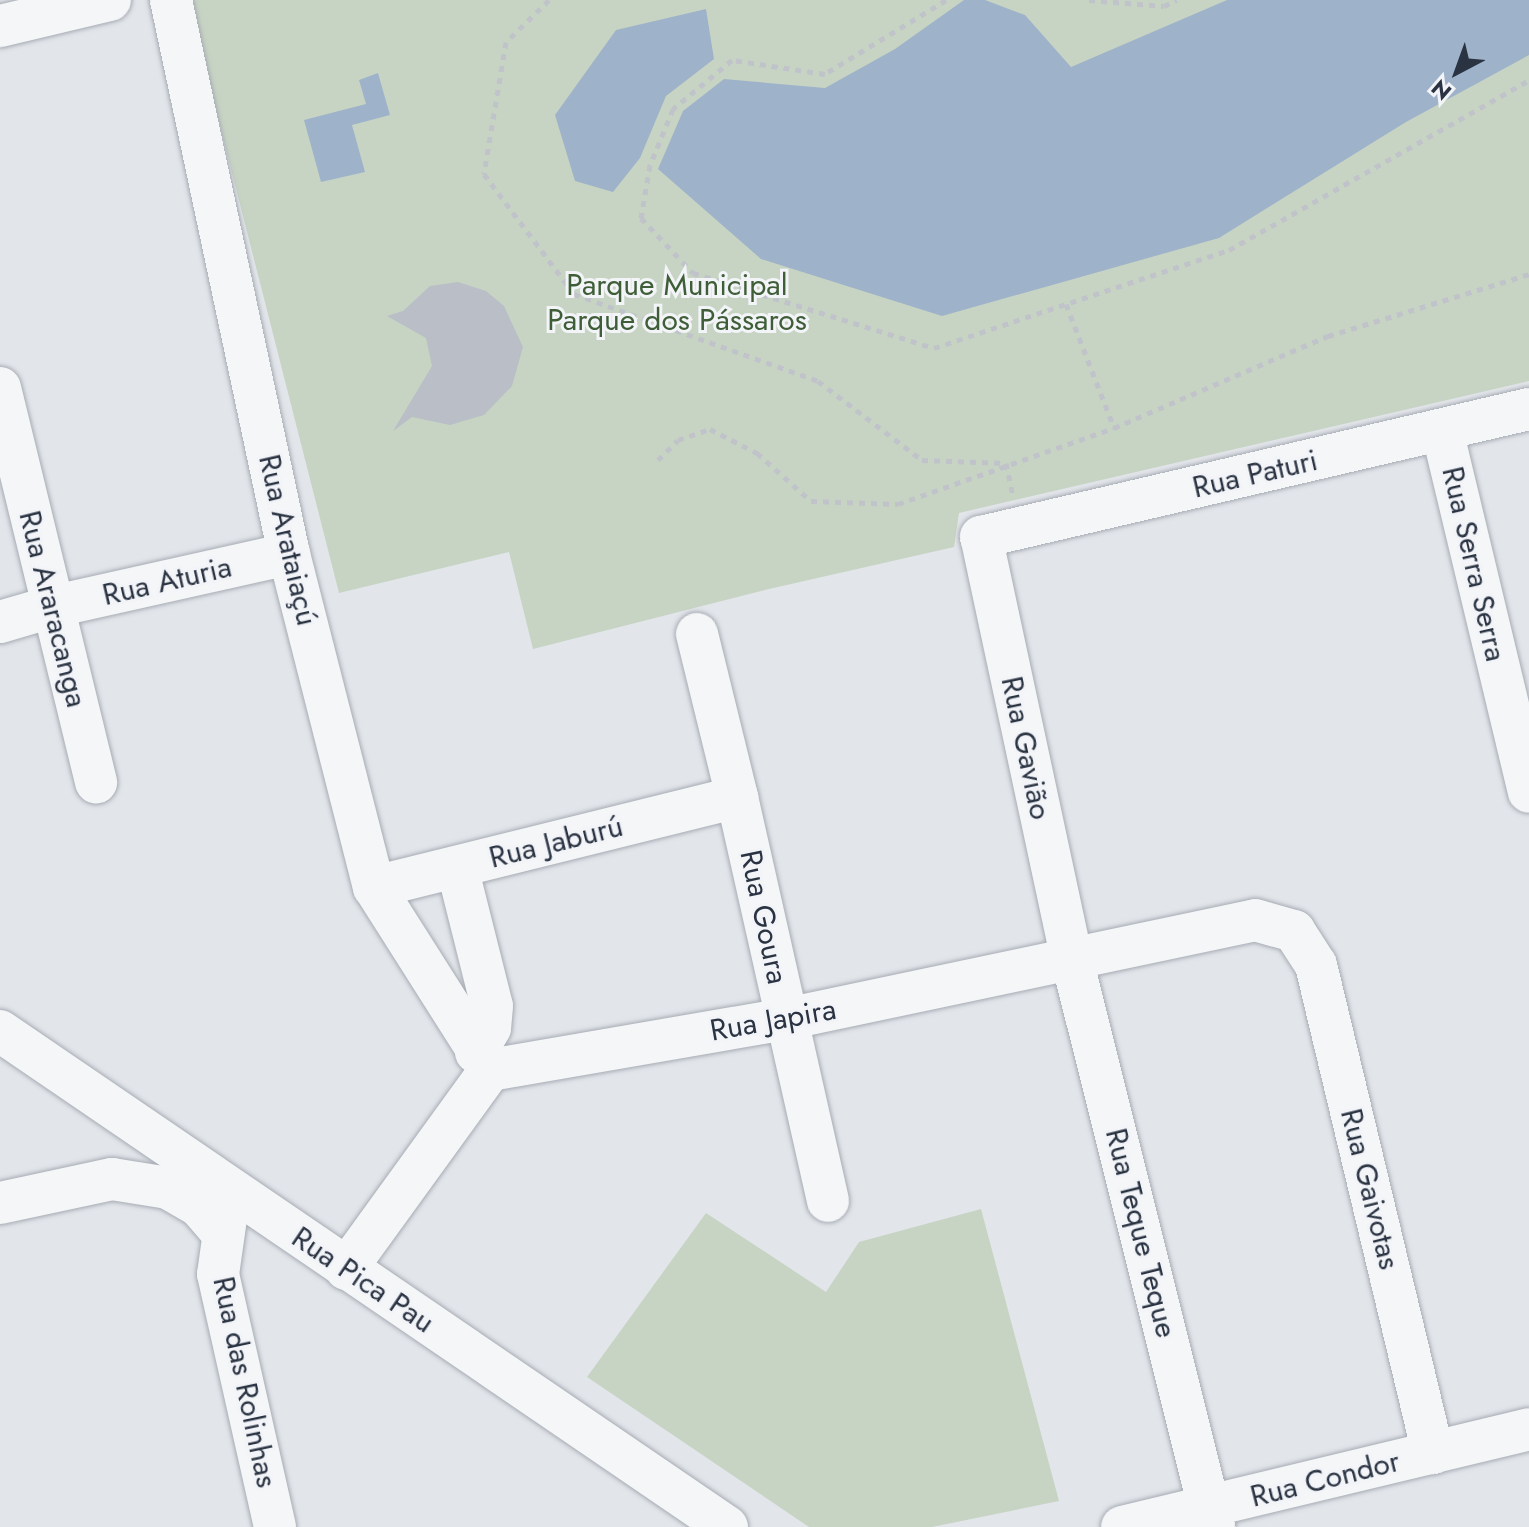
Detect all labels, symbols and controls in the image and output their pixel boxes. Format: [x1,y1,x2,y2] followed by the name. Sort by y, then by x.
[1417,32,1497,112] north arrow
[1424,72,1458,108] text: N
[547,267,807,338] park label: Parque Municipal Parque dos Pássaros
[1189,442,1321,506] street label: Rua Paturi
[251,451,325,629] street label: Rua Arataiaçú
[1434,463,1514,665] street label: Rua Serra Serra
[11,507,95,711] street label: Rua Araracanga
[99,549,235,613] street label: Rua Aturia
[993,673,1059,823] street label: Rua Gavião
[485,808,627,876] street label: Rua Jaburú
[732,847,796,987] street label: Rua Goura
[707,991,839,1049] street label: Rua Japira
[1333,1105,1407,1273] street label: Rua Gaivotas
[1098,1125,1184,1341] street label: Rua Teque Teque
[285,1219,441,1341] street label: Rua Pica Pau
[205,1273,285,1491] street label: Rua das Rolinhas
[1247,1443,1403,1515] street label: Rua Condor

